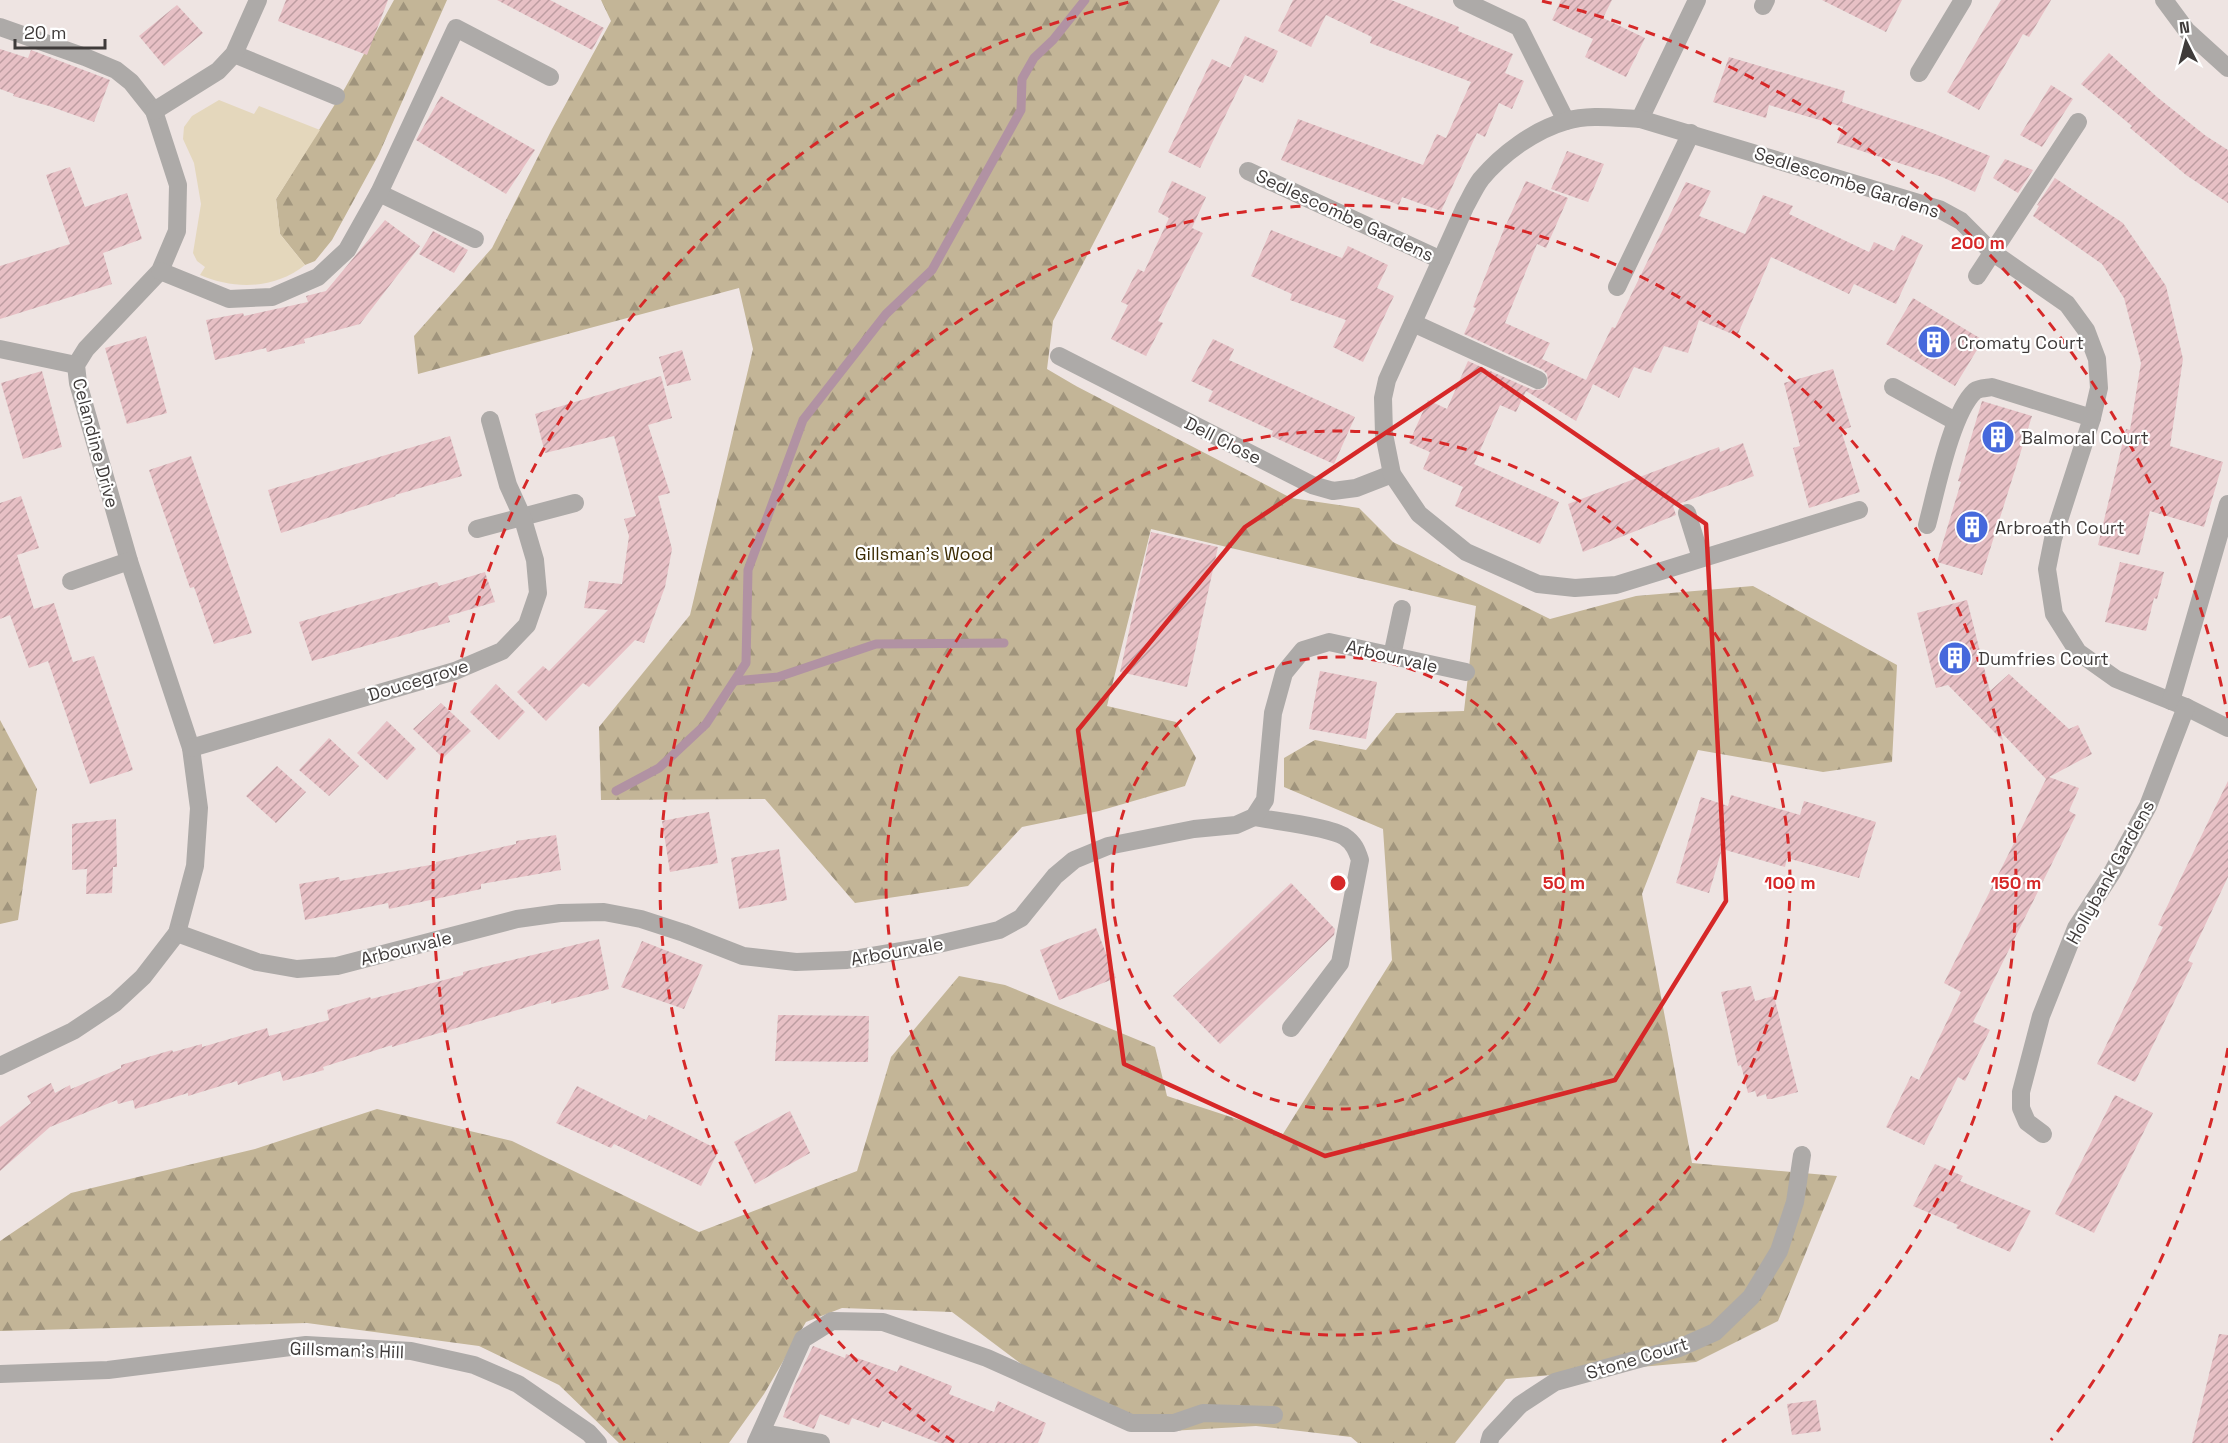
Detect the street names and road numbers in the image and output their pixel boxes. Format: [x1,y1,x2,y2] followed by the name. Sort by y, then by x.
[1751,141,1943,223] street label: Sedlescombe Gardens
[1252,164,1438,266] street label: Sedlescombe Gardens
[68,376,124,510] street label: Celandine Drive
[1181,411,1265,469] street label: Dell Close
[1344,634,1440,678] street label: Arbourvale
[365,654,471,706] street label: Doucegrove
[2061,796,2159,948] street label: Hollybank Gardens
[358,926,454,970] street label: Arbourvale
[849,932,945,970] street label: Arbourvale
[1583,1332,1691,1384] street label: Stone Court
[289,1337,405,1363] street label: Gillsman's Hill

